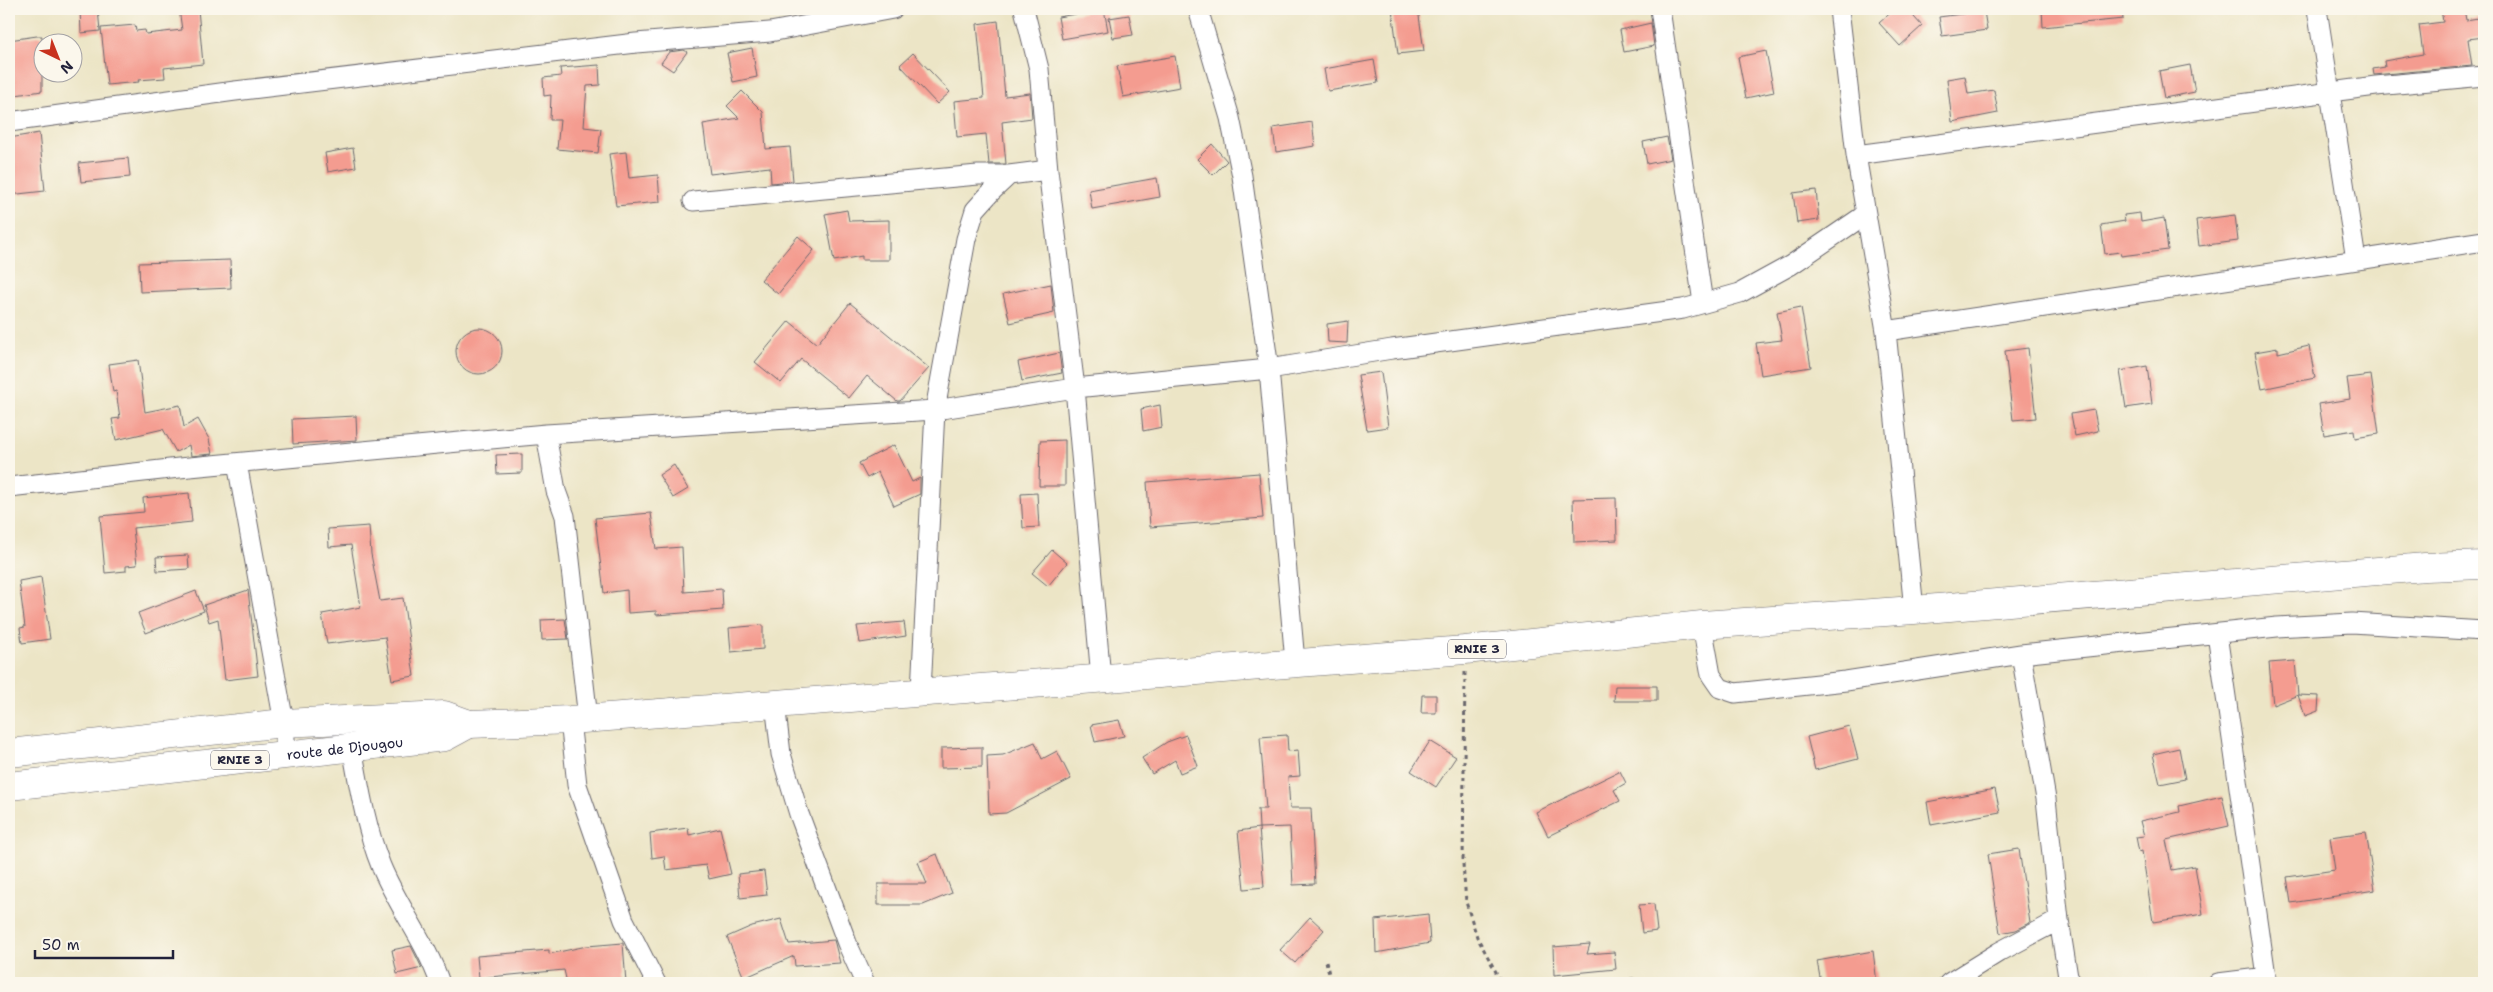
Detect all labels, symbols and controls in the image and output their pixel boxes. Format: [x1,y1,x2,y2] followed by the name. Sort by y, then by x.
[32,32,82,82] north arrow
[57,57,77,78] text: N
[1448,640,1506,659] road number: RNIE 3
[286,733,404,764] street label: route de Djougou
[211,750,269,770] road number: RNIE 3
[35,927,172,959] scale bar
[42,935,80,955] text: 50 m

